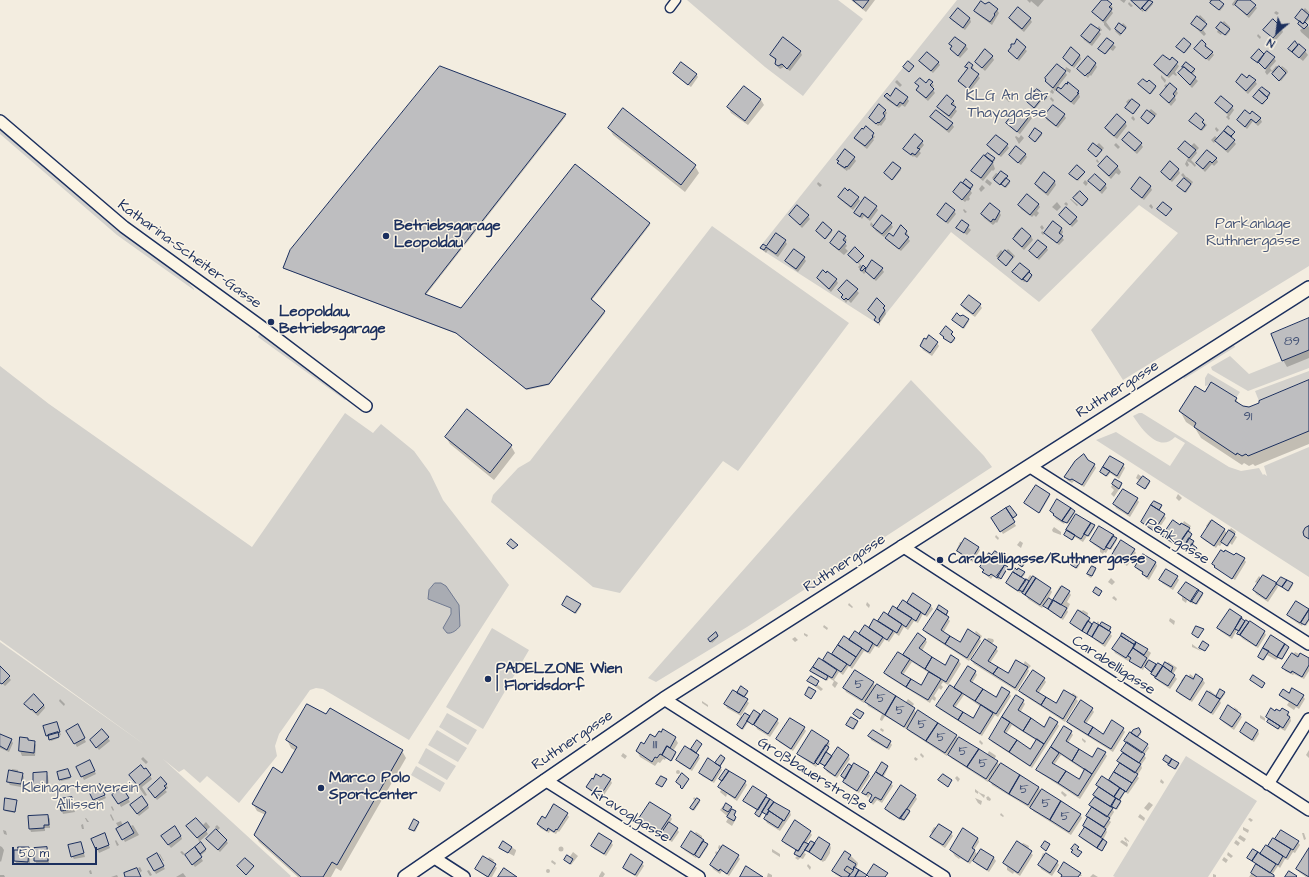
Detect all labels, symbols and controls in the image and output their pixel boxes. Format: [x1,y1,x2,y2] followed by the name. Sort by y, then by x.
[1257,12,1297,52] north arrow
[1264,35,1278,51] text: N
[965,88,1049,123] park label: KLG An der Thayagasse
[114,197,264,313] street label: Katharina-Scheiter-Gasse
[1206,216,1300,251] park label: Parkanlage Ruthnergasse
[394,218,501,253] place label: Betriebsgarage Leopoldau
[381,231,391,241] marker: Betriebsgarage Leopoldau
[279,304,386,339] place label: Leopoldau, Betriebsgarage
[266,317,276,327] marker: Leopoldau, Betriebsgarage
[1284,334,1300,350] house number: 89
[1073,357,1163,423] street label: Ruthnergasse
[1243,409,1253,425] house number: 91
[1142,515,1212,569] street label: Penkgasse
[801,531,889,597] street label: Ruthnergasse
[948,551,1145,569] place label: Carabelligasse/Ruthnergasse
[935,555,945,565] marker: Carabelligasse/Ruthnergasse
[1068,632,1158,700] street label: Carabelligasse
[496,661,622,696] place label: PADELZONE Wien | Floridsdorf
[483,674,493,684] marker: PADELZONE Wien | Floridsdorf
[854,677,864,693] house number: 5
[876,691,886,707] house number: 5
[895,703,905,719] house number: 5
[529,707,617,775] street label: Ruthnergasse
[917,717,927,733] house number: 5
[936,730,946,746] house number: 5
[754,734,870,816] street label: Großbauerstraße
[653,737,657,753] house number: 111
[958,744,968,760] house number: 5
[978,756,988,772] house number: 5
[329,770,417,805] place label: Marco Polo Sportcenter
[22,780,138,815] park label: Kleingartenverein Allissen
[1019,782,1029,798] house number: 5
[316,783,326,793] marker: Marco Polo Sportcenter
[587,785,673,847] street label: Kravoglgasse
[1041,796,1051,812] house number: 5
[1060,809,1070,825] house number: 5
[14,839,99,865] scale bar
[19,845,49,862] text: 50 m

